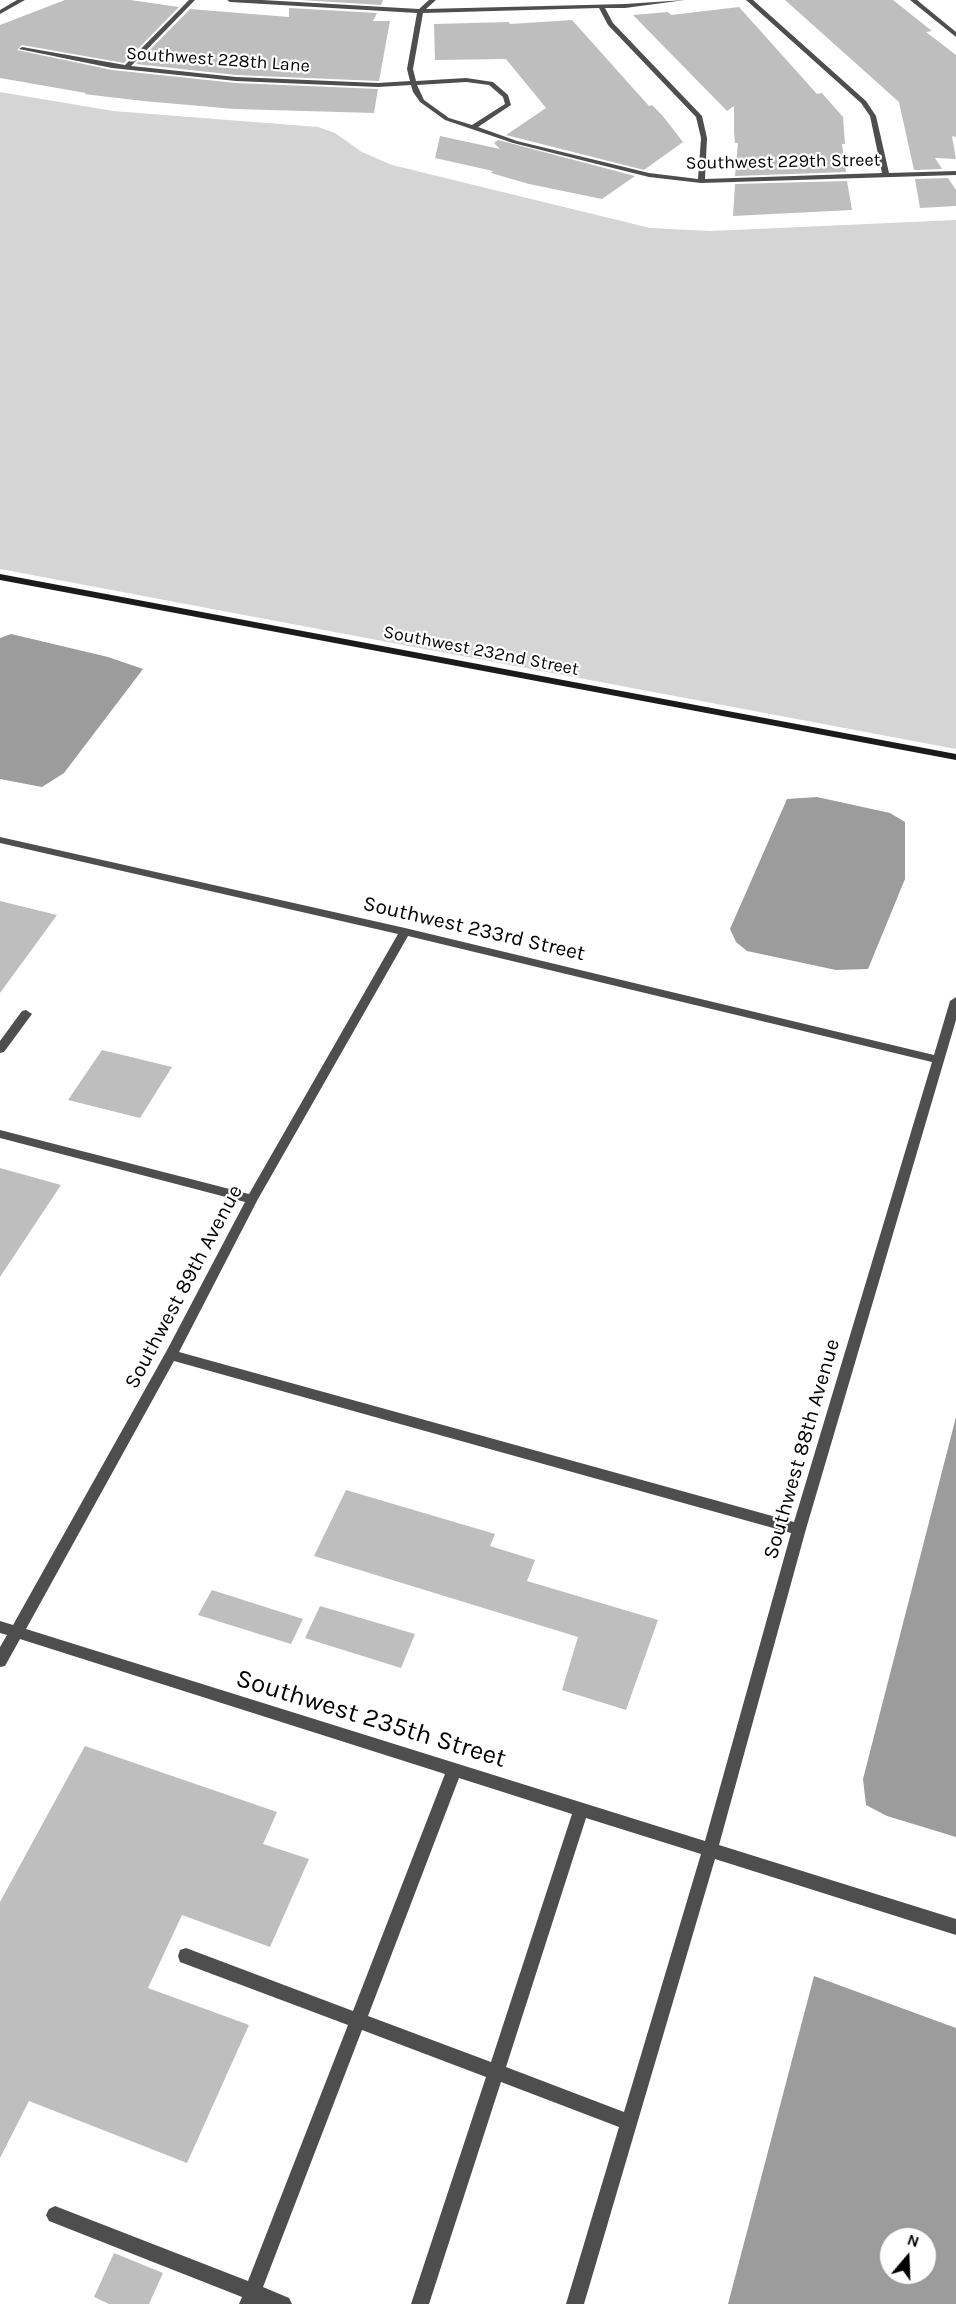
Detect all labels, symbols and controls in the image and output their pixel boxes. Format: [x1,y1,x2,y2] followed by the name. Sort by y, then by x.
[125,43,311,77] street label: Southwest 228th Lane
[686,150,880,174] street label: Southwest 229th Street
[381,621,581,681] street label: Southwest 232nd Street
[361,891,587,967] street label: Southwest 233rd Street
[120,1181,248,1393] street label: Southwest 89th Avenue
[758,1336,846,1562] street label: Southwest 88th Avenue
[232,1663,510,1775] street label: Southwest 235th Street
[878,2226,938,2286] north arrow
[905,2230,922,2251] text: N

